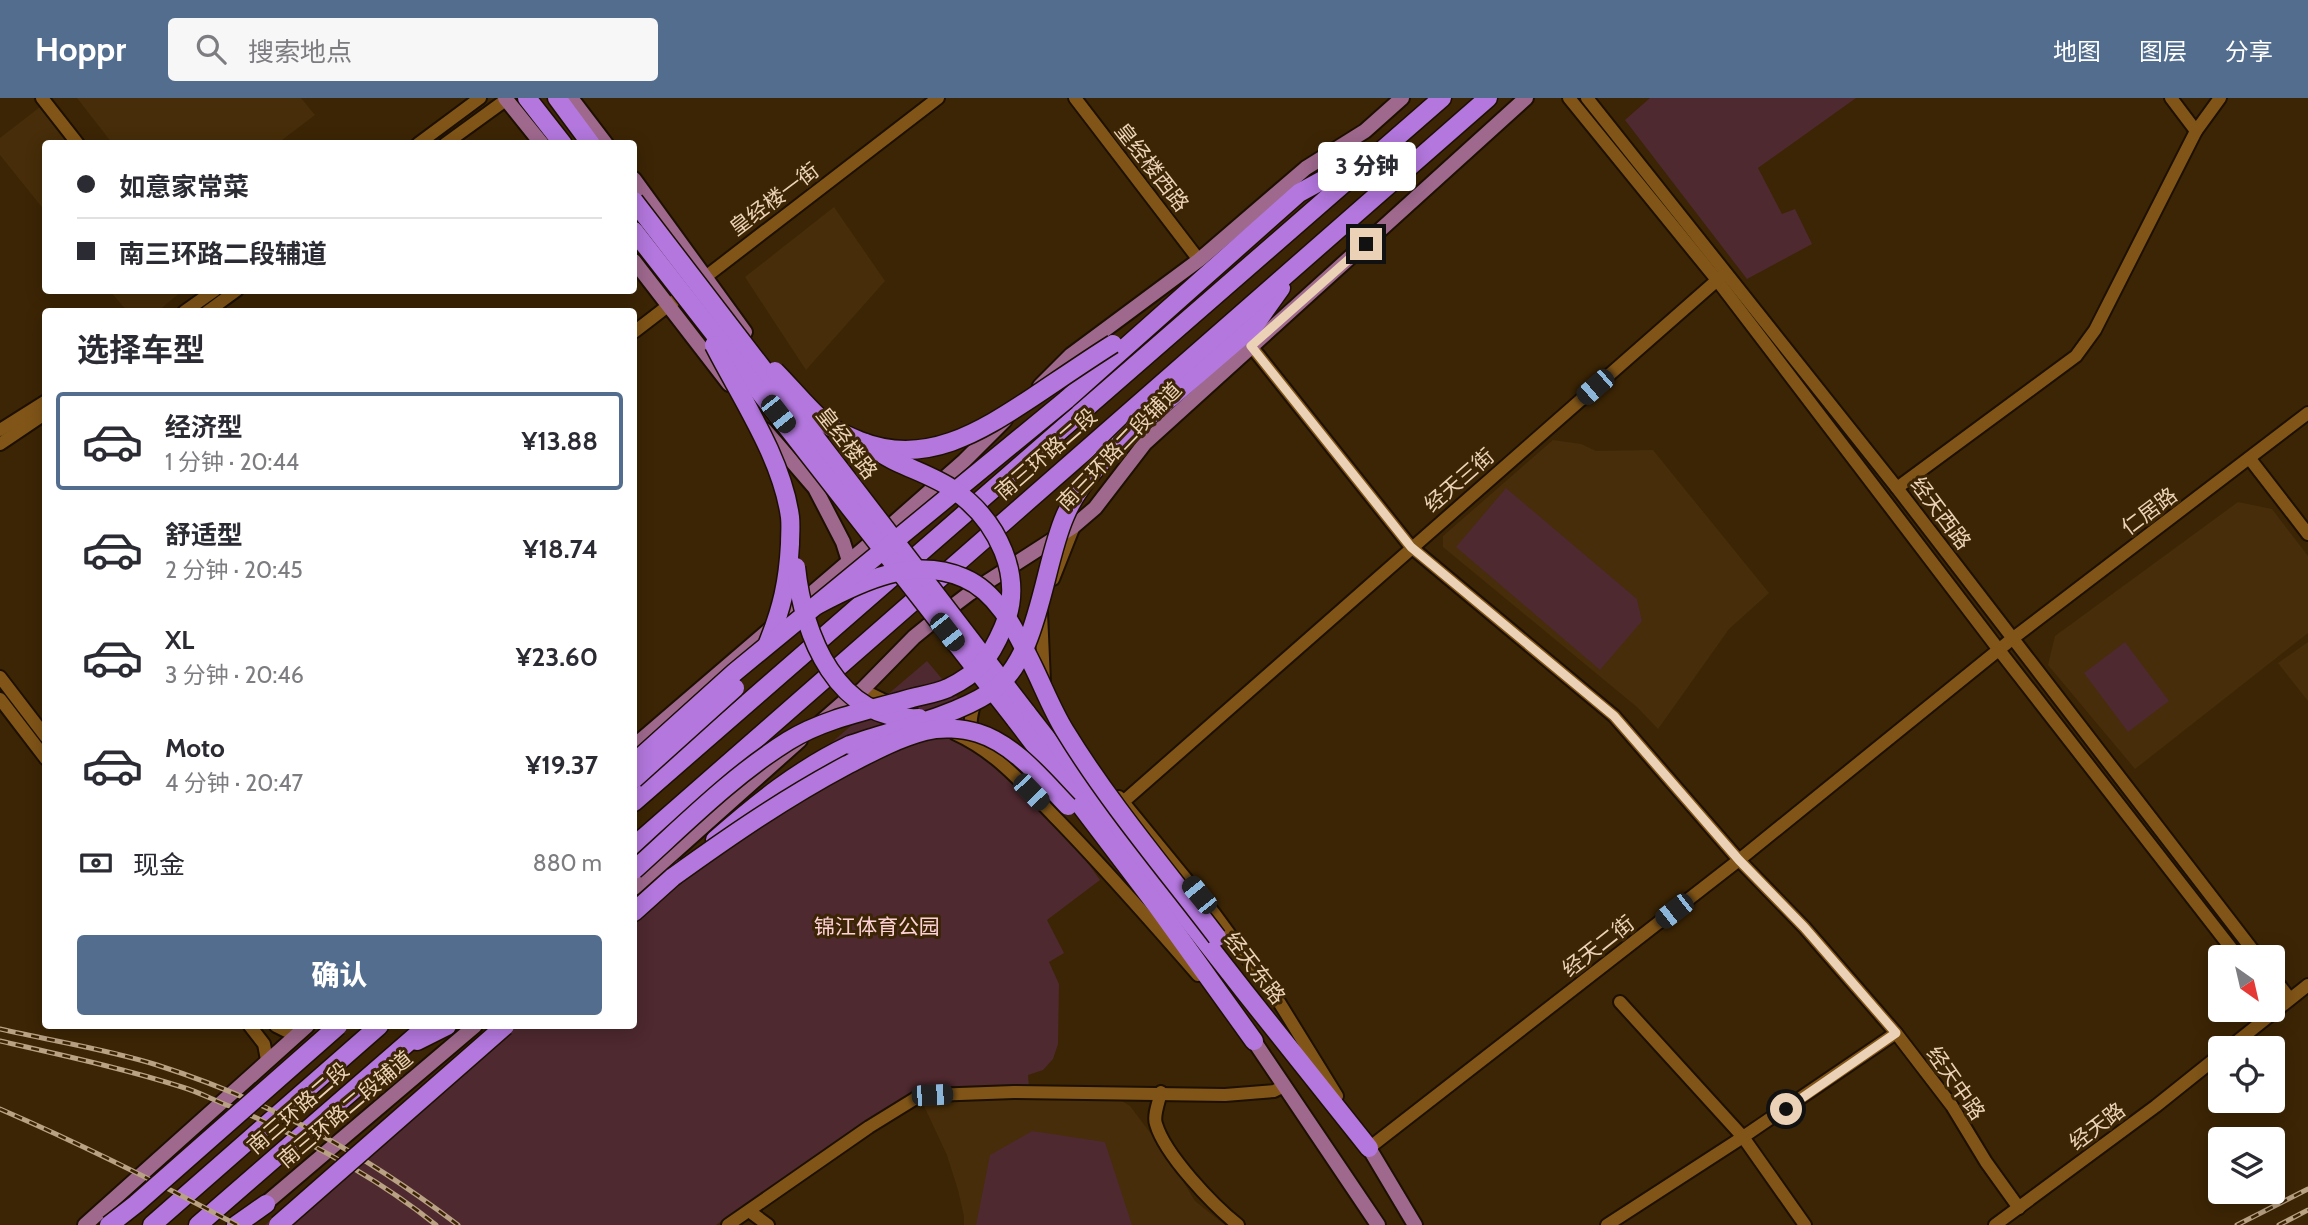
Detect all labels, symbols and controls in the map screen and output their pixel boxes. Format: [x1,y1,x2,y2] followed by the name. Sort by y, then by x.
[168,18,658,81] search box
[35,29,126,69] text: Hoppr
[192,30,230,68] icon: search
[248,36,352,68] text: 搜索地点
[2053,37,2101,66] text: 地图
[2139,37,2187,66] text: 图层
[2225,37,2273,66] text: 分享
[1110,118,1194,216] street label: 皇经楼西路
[1317,142,1415,192] callout: 3 分钟
[1335,152,1399,180] text: 3 分钟
[725,157,823,241] street label: 皇经楼一街
[119,171,249,203] text: 如意家常菜
[1350,228,1382,260] route end
[119,238,327,270] text: 南三环路二段辅道
[77,330,205,369] text: 选择车型
[1573,365,1618,409] car
[1052,377,1186,515] street label: 南三环路二段辅道
[757,391,800,437] car
[811,402,883,484] street label: 皇经楼路
[990,403,1102,505] street label: 南三环路二段
[81,410,144,473] icon: car
[165,411,243,443] text: 经济型
[522,425,598,457] text: ¥13.88
[1419,443,1499,517] street label: 经天三街
[165,448,299,476] text: 1 分钟 · 20:44
[1906,472,1976,554] street label: 经天西路
[2116,482,2182,540] street label: 仁居路
[81,518,144,581] icon: car
[165,519,243,551] text: 舒适型
[523,533,598,565] text: ¥18.74
[165,556,303,584] text: 2 分钟 · 20:45
[926,609,969,655] car
[165,624,194,656] text: XL
[81,626,144,689] icon: car
[516,641,598,673] text: ¥23.60
[165,661,304,689] text: 3 分钟 · 20:46
[165,732,225,764] text: Moto
[81,734,144,797] icon: car
[525,749,598,781] text: ¥19.37
[165,769,303,797] text: 4 分钟 · 20:47
[1009,770,1054,814] car
[77,844,115,882] icon: cash
[133,849,185,881] text: 现金
[533,849,602,877] text: 880 m
[1178,872,1221,918] car
[1651,890,1698,932] car
[1557,910,1639,982] street label: 经天二街
[814,914,940,939] park label: 锦江体育公园
[1219,927,1291,1009] street label: 经天东路
[77,935,602,1015] button: 确认
[2208,945,2286,1022] north arrow
[2208,945,2285,1204] map controls
[2208,1036,2285,1113] button: locate
[1922,1041,1990,1125] street label: 经天中路
[273,1045,417,1173] street label: 南三环路二段辅道
[242,1057,354,1159] street label: 南三环路二段
[911,1083,954,1107] car
[1770,1093,1802,1125] route start
[2064,1097,2130,1155] street label: 经天路
[2208,1127,2285,1204] button: layers

